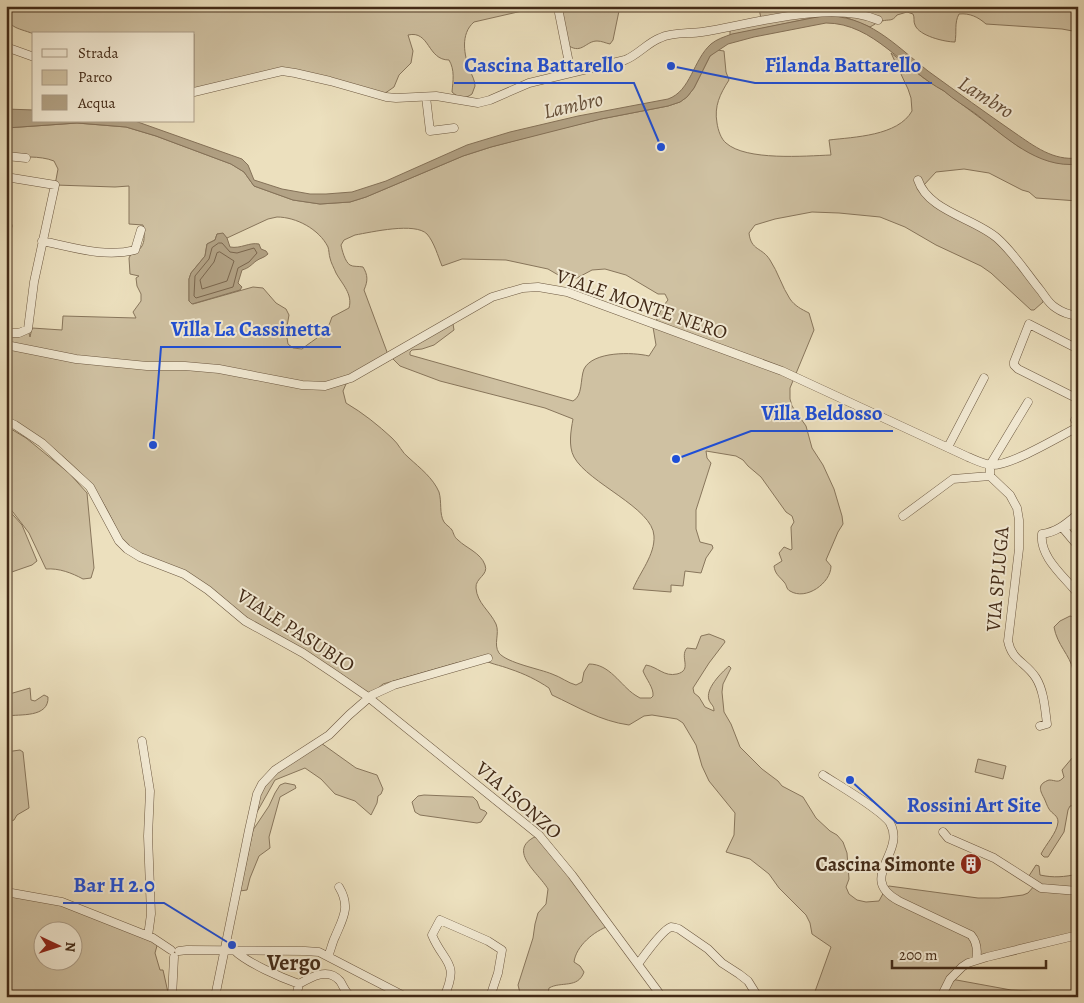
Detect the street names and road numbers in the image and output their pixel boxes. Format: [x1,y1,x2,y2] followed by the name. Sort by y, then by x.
[552,262,731,347] street label: VIALE MONTE NERO
[979,525,1016,634] street label: VIA SPLUGA
[231,582,360,679] street label: VIALE PASUBIO
[469,755,568,845] street label: VIA ISONZO

